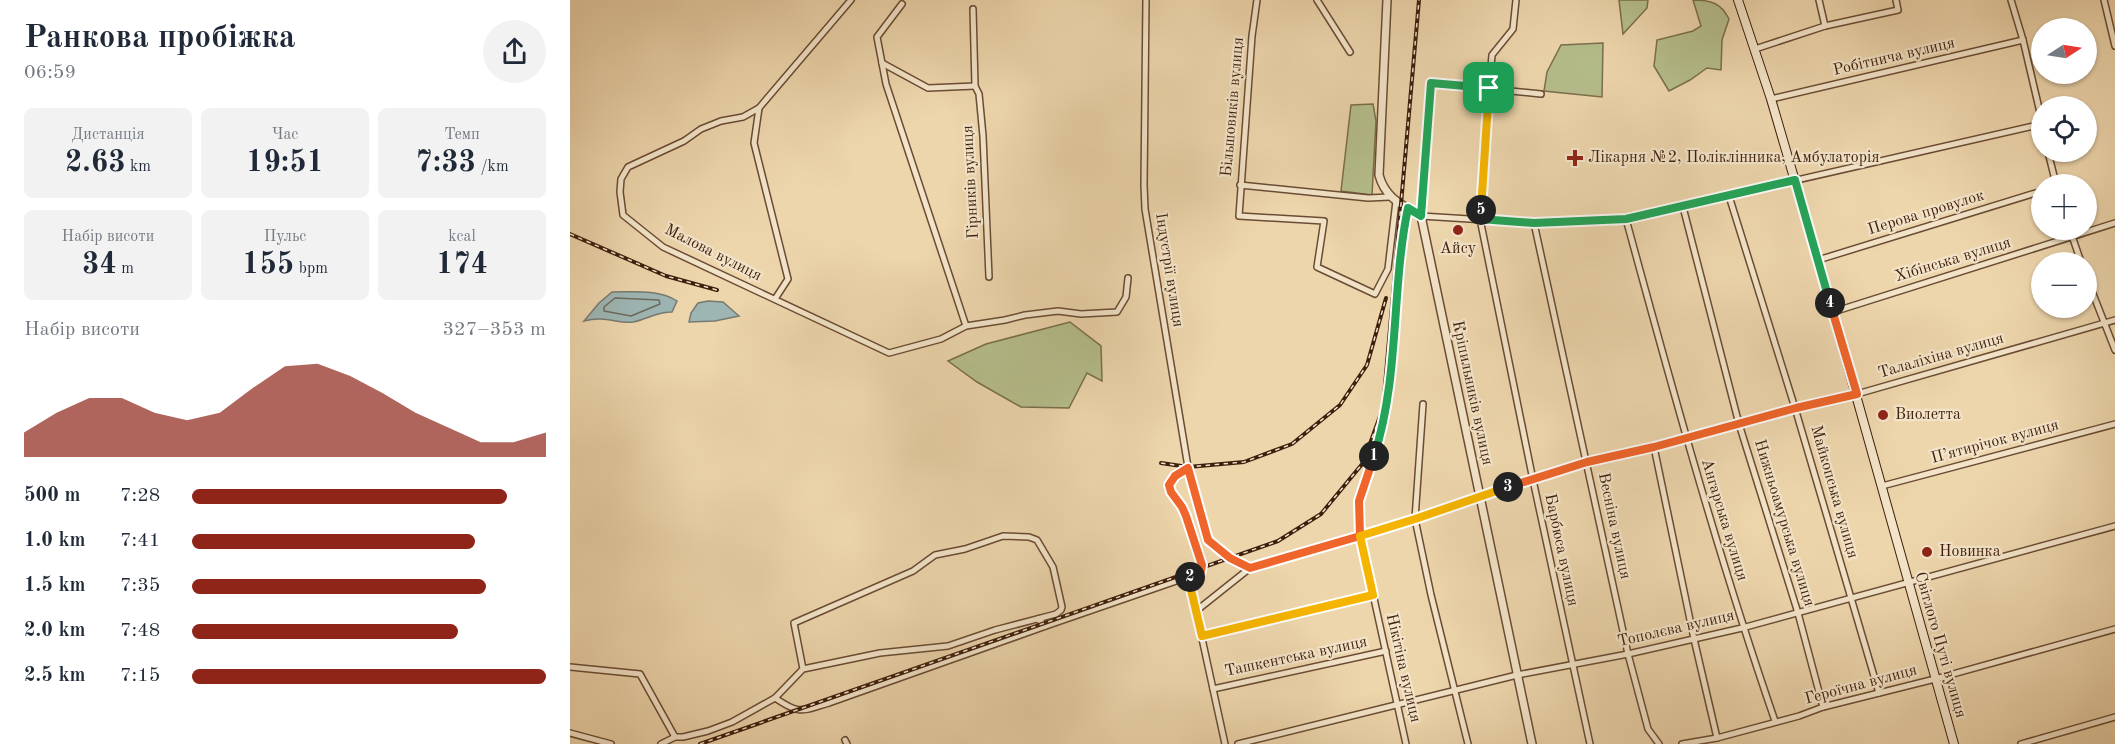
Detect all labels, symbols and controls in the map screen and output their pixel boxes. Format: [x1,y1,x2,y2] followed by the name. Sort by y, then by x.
[2031,18,2097,84] north arrow
[2031,18,2097,318] map controls
[483,20,546,83] button: share
[24,22,296,55] text: Ранкова пробіжка
[1832,35,1956,79] street label: Робітнича вулиця
[1219,36,1247,178] street label: Більшовиків вулиця
[1463,62,1514,113] pin
[24,63,76,83] text: 06:59
[1472,71,1505,104] icon: arrive
[2031,96,2097,162] button: locate
[960,125,982,239] street label: Гірників вулиця
[71,127,145,143] text: Дистанція
[272,127,298,143] text: Час
[444,127,480,143] text: Темп
[65,148,126,178] text: 2.63
[246,148,324,178] text: 19:51
[415,148,476,178] text: 7:33
[1566,149,1584,167] marker: Лікарня №2, Поліклінника, Амбулаторія
[1588,150,1880,166] place label: Лікарня №2, Поліклінника, Амбулаторія
[126,159,151,175] text: km
[476,159,509,175] text: /km
[2031,174,2097,240] button: +
[1866,188,1986,238] street label: Перова провулок
[1466,195,1496,225] pin: 5
[1476,202,1486,218] text: 5
[1152,212,1186,328] street label: Індустрії вулиця
[662,222,764,284] street label: Малова вулиця
[1451,223,1465,237] marker: Айсу
[62,229,154,245] text: Набір висоти
[264,229,306,245] text: Пульс
[448,229,476,245] text: kcal
[1893,235,2013,285] street label: Хібінська вулиця
[1440,241,1477,257] place label: Айсу
[82,250,117,280] text: 34
[242,250,294,280] text: 155
[436,250,488,280] text: 174
[2031,252,2097,318] button: −
[117,261,134,277] text: m
[294,261,328,277] text: bpm
[1815,288,1845,318] pin: 4
[1825,295,1835,311] text: 4
[1449,319,1495,467] street label: Кріпильників вулиця
[24,320,140,340] text: Набір висоти
[443,320,546,340] text: 327–353 m
[1876,330,2006,382] street label: Талаліхіна вулиця
[1895,407,1961,423] place label: Виолетта
[1876,408,1890,422] marker: Виолетта
[1929,417,2061,467] street label: П’ятирічок вулиця
[1807,424,1861,560] street label: Майкопська вулиця
[1751,438,1817,608] street label: Нижньоамурська вулиця
[1359,441,1389,471] pin: 1
[1369,448,1379,464] text: 1
[1698,457,1750,583] street label: Ангарська вулиця
[1595,471,1633,581] street label: Весніна вулиця
[1493,472,1523,502] pin: 3
[1503,479,1513,495] text: 3
[24,486,80,506] text: 500 m
[120,486,160,506] text: 7:28
[1541,492,1581,608] street label: Барбюса вулиця
[24,531,86,551] text: 1.0 km
[120,531,160,551] text: 7:41
[1939,544,2001,560] place label: Новинка
[1920,545,1934,559] marker: Новинка
[1175,562,1205,592] pin: 2
[1185,569,1195,585] text: 2
[1911,570,1969,720] street label: Світлого Путі вулиця
[24,576,86,596] text: 1.5 km
[120,576,160,596] text: 7:35
[1616,608,1736,650] street label: Тополєва вулиця
[1383,612,1423,724] street label: Нікітіна вулиця
[24,621,86,641] text: 2.0 km
[120,621,160,641] text: 7:48
[1223,634,1369,680] street label: Ташкентська вулиця
[1803,662,1919,708] street label: Героїчна вулиця
[24,666,86,686] text: 2.5 km
[120,666,160,686] text: 7:15

